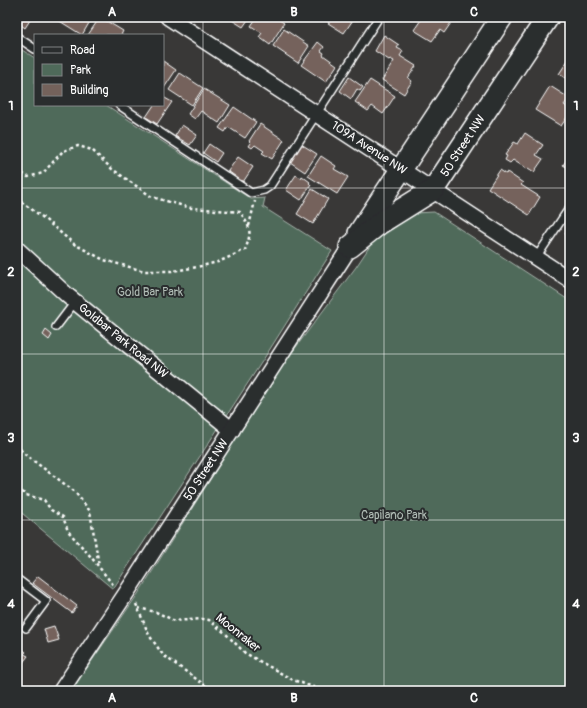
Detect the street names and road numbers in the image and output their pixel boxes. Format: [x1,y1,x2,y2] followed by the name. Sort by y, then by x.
[437,112,489,180] street label: 50 Street NW
[328,118,410,178] street label: 109A Avenue NW
[75,300,171,382] street label: Goldbar Park Road NW
[180,436,232,504] street label: 50 Street NW
[213,610,264,656] street label: Moonraker

